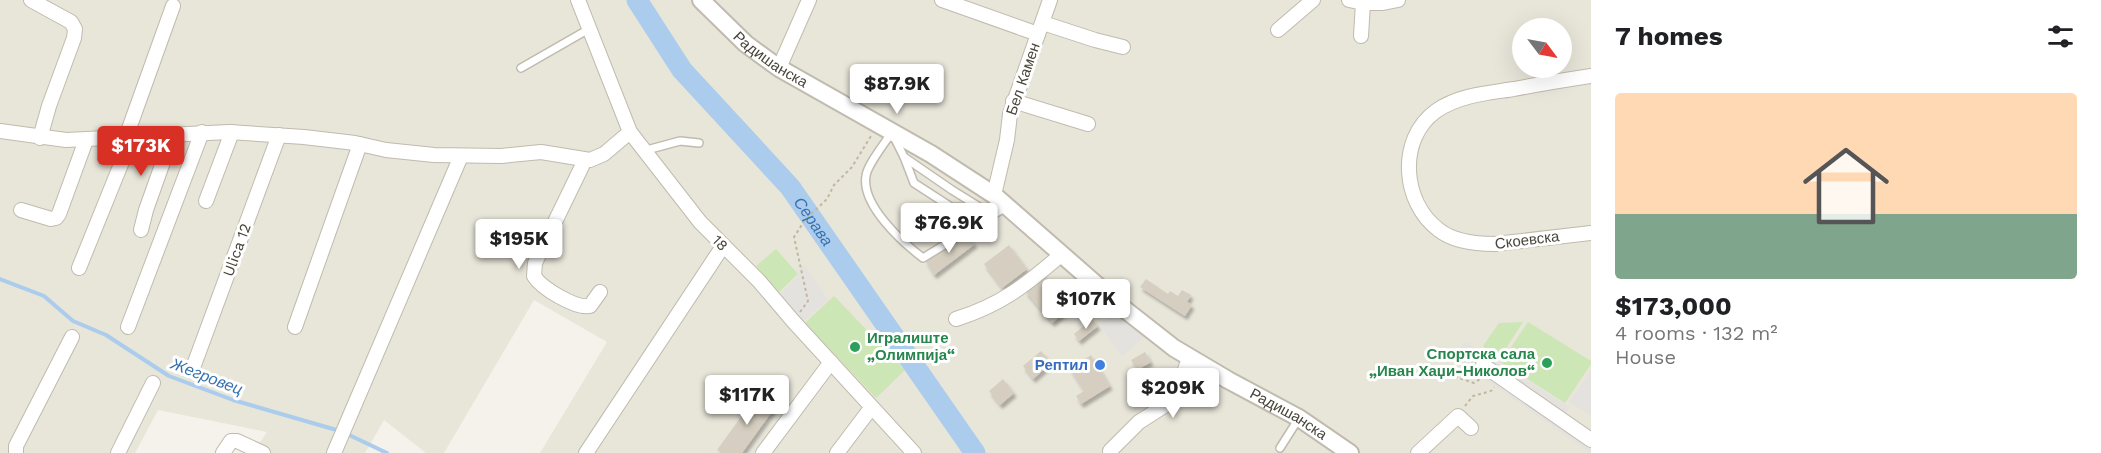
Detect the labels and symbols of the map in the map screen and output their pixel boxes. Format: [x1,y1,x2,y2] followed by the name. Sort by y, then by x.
[1512,18,1572,78] north arrow
[730,28,811,92] street label: Радишанска
[1002,40,1044,118] street label: Бел Камен
[848,64,946,115] pin: $87.9K
[99,126,183,177] pin: $173K
[790,193,837,250] water label: Серава
[900,203,998,254] pin: $76.9K
[477,219,561,270] pin: $195K
[219,221,255,279] street label: Ulica 12
[1494,227,1561,253] street label: Скоевска
[708,231,732,255] street label: 18
[1044,279,1128,330] pin: $107K
[867,329,955,364] place label: Игралиште „Олимпија“
[848,340,862,354] marker: Игралиште „Олимпија“
[1369,345,1536,380] place label: Спортска сала „Иван Хаџи-Николов“
[167,354,245,399] water label: Жегровец
[1035,356,1088,374] place label: Рептил
[1540,356,1554,370] marker: Спортска сала „Иван Хаџи-Николов“
[1093,358,1107,372] marker: Рептил
[1131,368,1215,419] pin: $209K
[705,375,789,426] pin: $117K
[1247,384,1331,444] street label: Радишанска

